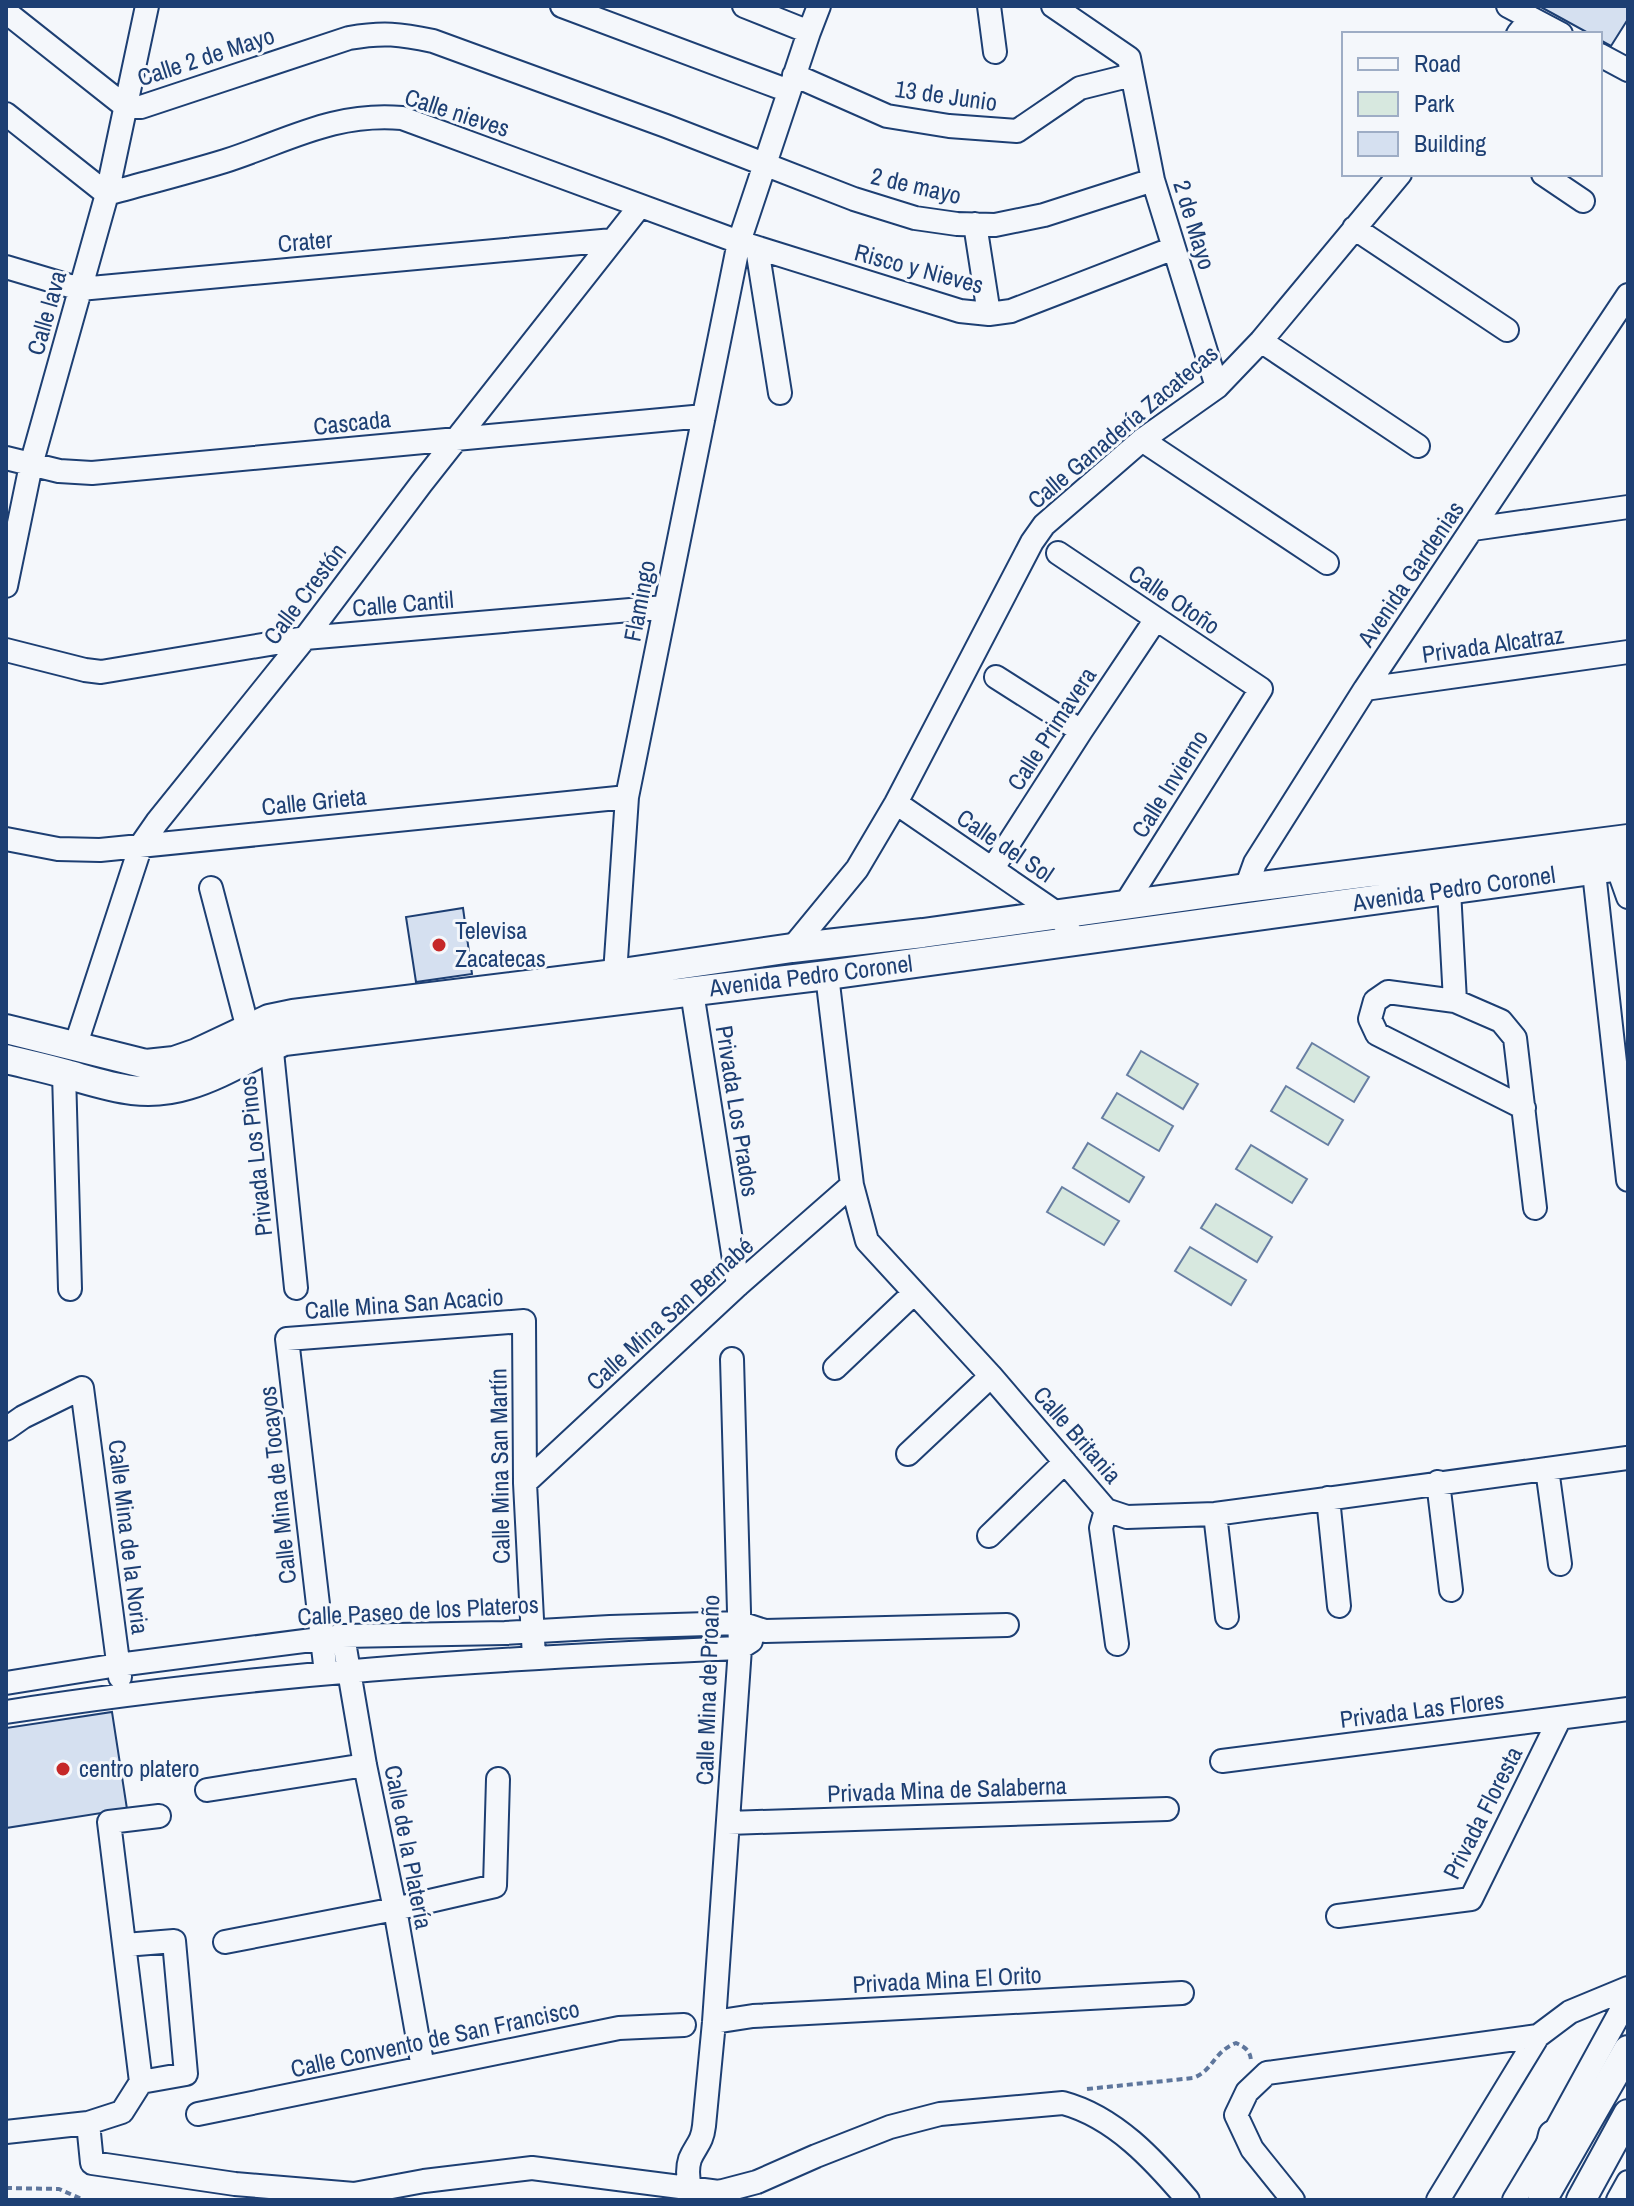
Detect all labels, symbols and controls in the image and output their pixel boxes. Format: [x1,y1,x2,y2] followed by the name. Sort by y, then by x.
[133,19,278,93] street label: Calle 2 de Mayo
[1342,32,1602,176] legend
[1414,47,1461,79] text: Road
[893,72,999,118] street label: 13 de Junio
[401,80,514,144] street label: Calle nieves
[1414,87,1455,119] text: Park
[1414,127,1486,159] text: Building
[868,159,965,211] street label: 2 de mayo
[1166,176,1224,273] street label: 2 de Mayo
[276,223,334,259] street label: Crater
[851,235,987,301] street label: Risco y Nieves
[19,267,73,359] street label: Calle lava
[1020,337,1224,515] street label: Calle Ganadería Zacatecas
[312,402,392,442] street label: Cascada
[1349,494,1471,653] street label: Avenida Gardenias
[256,536,353,651] street label: Calle Crestón
[615,557,663,644] street label: Flamingo
[1123,557,1227,641] street label: Calle Otoño
[351,583,455,623] street label: Calle Cantil
[1420,618,1566,670] street label: Privada Alcatraz
[999,661,1103,796] street label: Calle Primavera
[1123,724,1215,843] street label: Calle Invierno
[260,780,368,822] street label: Calle Grieta
[951,801,1060,889] street label: Calle del Sol
[1350,858,1557,918] street label: Avenida Pedro Coronel
[455,914,546,974] place label: Televisa Zacatecas
[430,936,448,954] marker: Televisa Zacatecas
[707,947,914,1003] street label: Avenida Pedro Coronel
[709,1023,767,1199] street label: Privada Los Prados
[231,1074,279,1238] street label: Privada Los Pinos
[579,1230,760,1397] street label: Calle Mina San Bernabé
[304,1280,504,1326] street label: Calle Mina San Acacio
[481,1368,517,1564] street label: Calle Mina San Martín
[1027,1379,1129,1490] street label: Calle Britania
[251,1385,303,1586] street label: Calle Mina de Tocayos
[101,1438,157,1636] street label: Calle Mina de la Noria
[296,1588,540,1632] street label: Calle Paseo de los Plateros
[688,1594,726,1786] street label: Calle Mina de Proaño
[1338,1683,1506,1735] street label: Privada Las Flores
[1435,1741,1529,1884] street label: Privada Floresta
[79,1752,199,1784] place label: centro platero
[54,1760,72,1778] marker: centro platero
[377,1762,441,1932] street label: Calle de la Platería
[827,1769,1067,1809] street label: Privada Mina de Salaberna
[852,1958,1042,2000] street label: Privada Mina El Orito
[288,1992,582,2084] street label: Calle Convento de San Francisco

